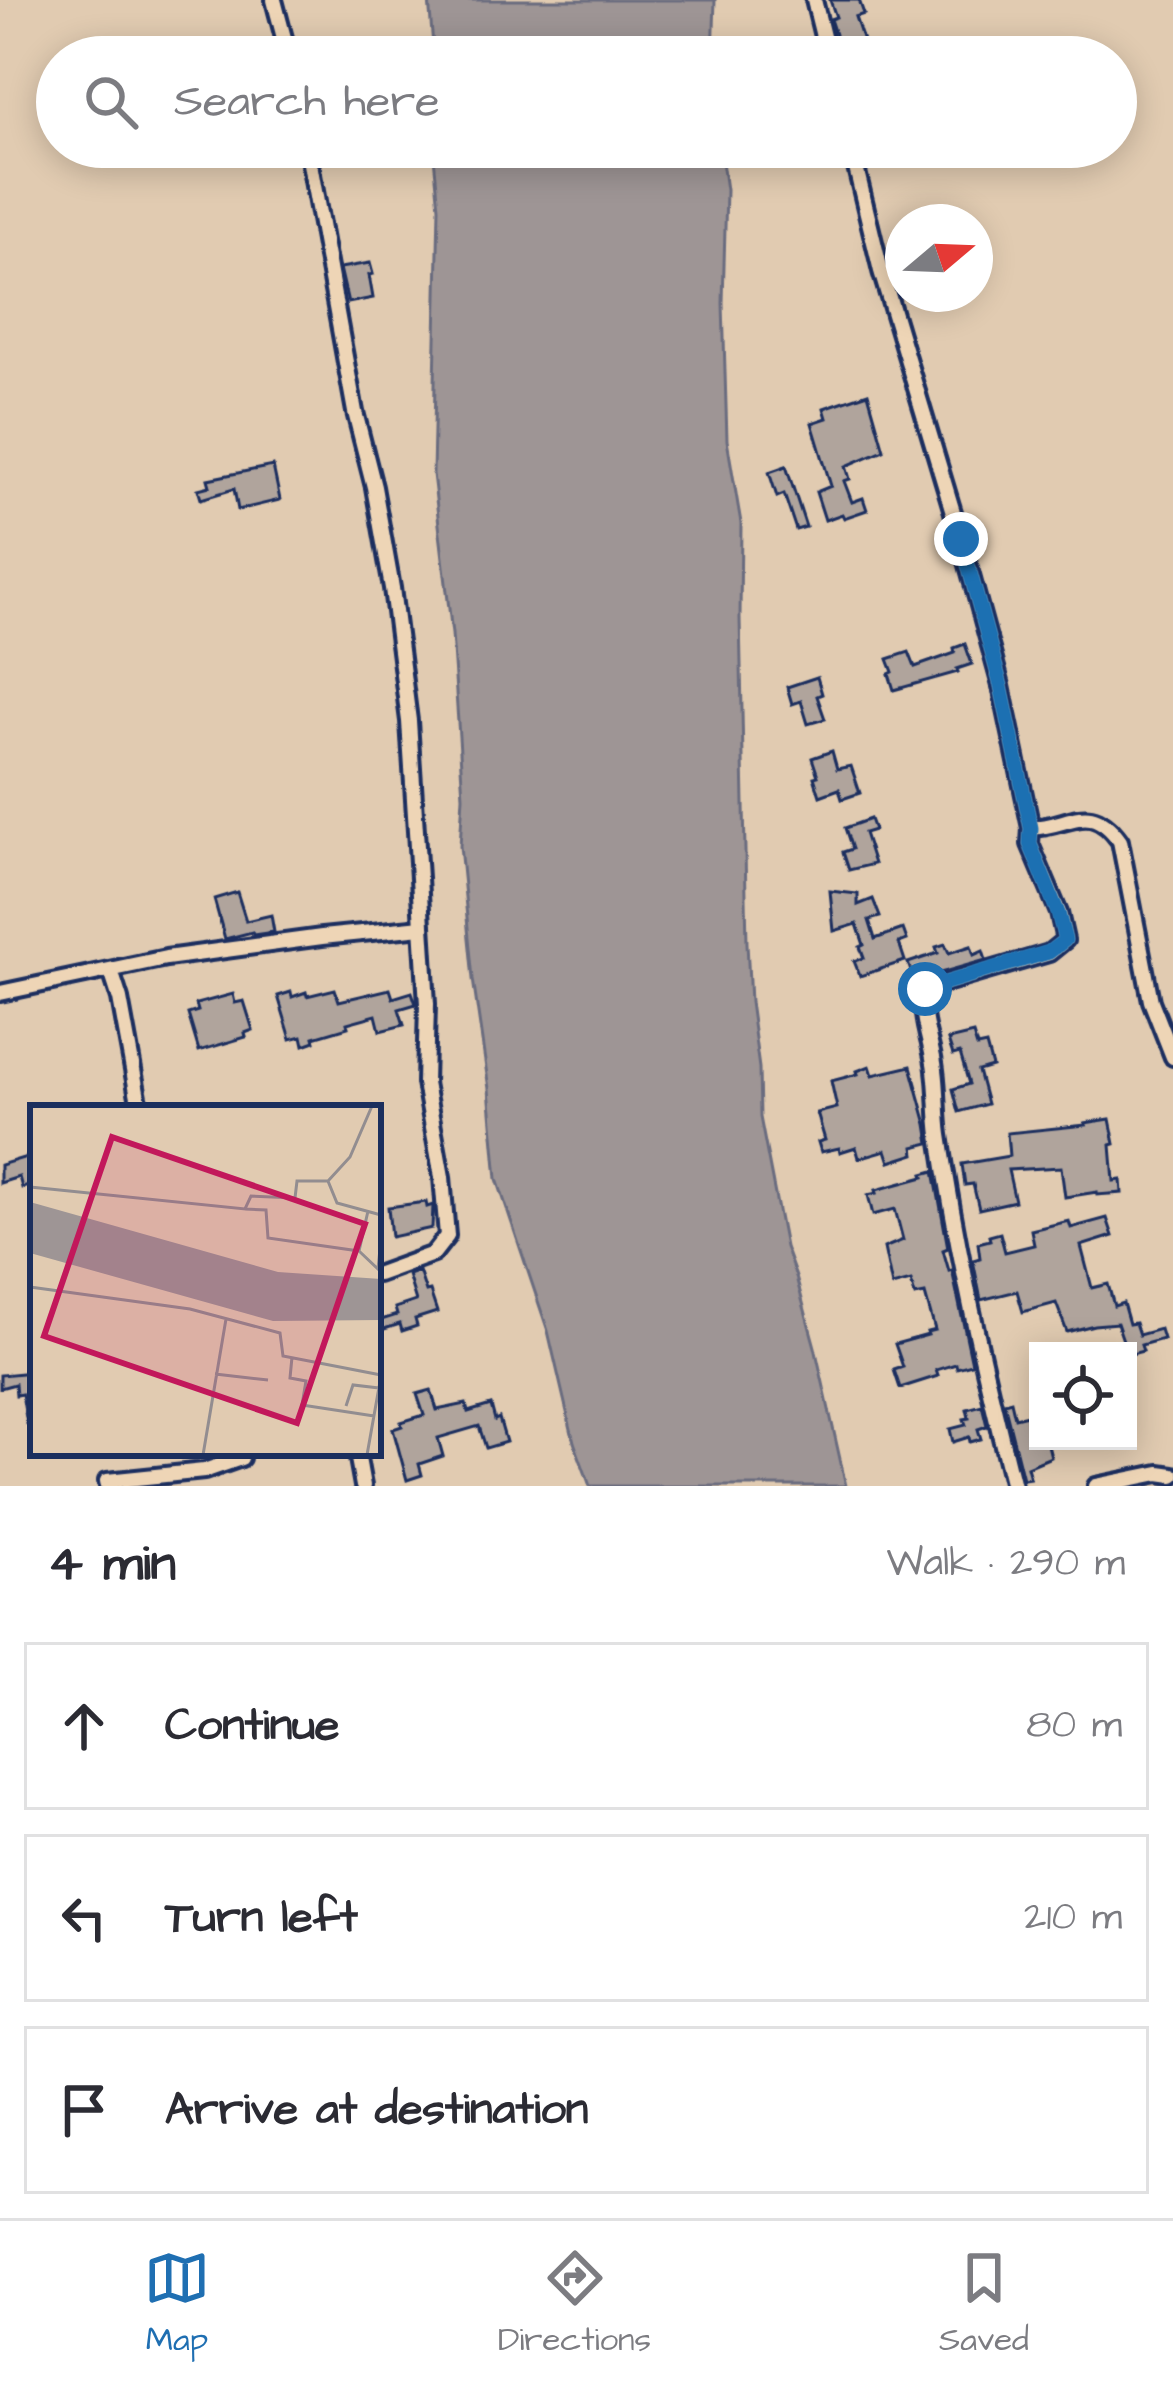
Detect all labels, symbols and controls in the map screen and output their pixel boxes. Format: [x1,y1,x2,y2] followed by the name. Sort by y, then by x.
[36,36,1137,168] search box
[78,69,144,135] icon: search
[174,71,440,133] text: Search here
[885,204,993,312] north arrow
[934,512,988,566] route end
[898,962,952,1016] route start
[30,1105,381,1456] inset map
[1029,1342,1137,1450] map controls
[1029,1342,1137,1450] button: locate
[48,1529,176,1600] text: 4 min
[887,1537,1125,1591] text: Walk · 290 m
[51,1693,117,1759] icon: ahead
[165,1695,339,1757] text: Continue
[1026,1699,1122,1753] text: 80 m
[51,1885,117,1951] icon: left
[165,1887,358,1949] text: Turn left
[1024,1891,1122,1945] text: 210 m
[51,2077,117,2143] icon: arrive
[165,2079,588,2141] text: Arrive at destination
[144,2245,210,2363] tab: Map
[498,2245,651,2363] tab: Directions
[939,2245,1029,2363] tab: Saved

